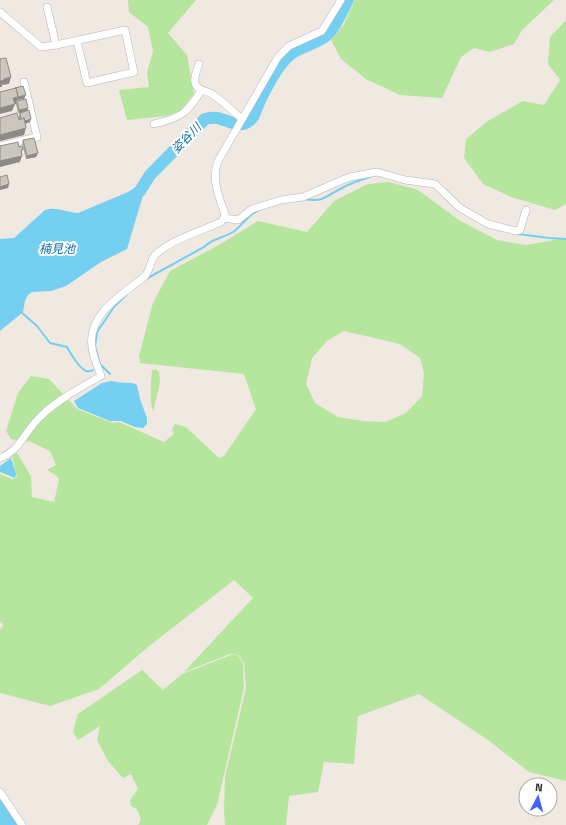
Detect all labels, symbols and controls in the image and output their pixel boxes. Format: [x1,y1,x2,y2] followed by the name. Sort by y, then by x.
[167,117,207,158] water label: 姿谷川
[39,239,76,258] water label: 楠見池
[518,777,558,817] north arrow
[534,779,544,795] text: N

